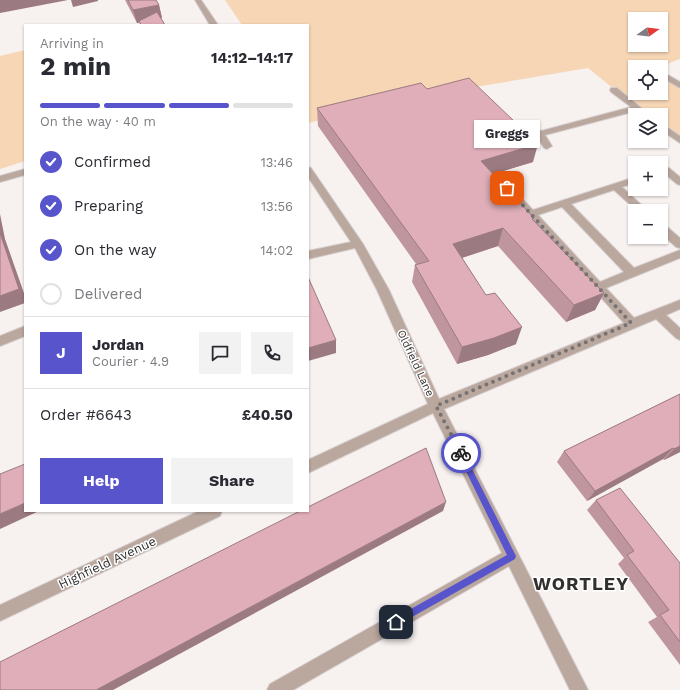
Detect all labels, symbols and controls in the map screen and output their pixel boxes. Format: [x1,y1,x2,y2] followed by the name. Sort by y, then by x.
[628,12,668,52] north arrow
[628,12,668,244] map controls
[40,36,104,51] text: Arriving in
[211,49,293,67] text: 14:12–14:17
[40,51,111,81] text: 2 min
[628,60,668,100] button: locate
[628,108,668,148] button: layers
[40,114,156,129] text: On the way · 40 m
[474,120,540,148] callout: Greggs
[485,126,529,141] text: Greggs
[40,151,62,173] icon: check
[74,153,151,171] text: Confirmed
[261,155,293,170] text: 13:46
[628,156,668,196] button: +
[490,171,524,205] pin
[496,177,518,199] icon: bag
[40,195,62,217] icon: check
[74,197,143,215] text: Preparing
[261,199,293,214] text: 13:56
[628,204,668,244] button: −
[40,239,62,261] icon: check
[74,241,156,259] text: On the way
[260,243,293,258] text: 14:02
[74,285,142,303] text: Delivered
[394,328,437,399] street label: Oldfield Lane
[199,332,241,374] button: chat
[251,332,293,374] button: phone
[92,336,144,354] text: Jordan
[56,344,66,362] text: J
[92,354,169,369] text: Courier · 4.9
[40,406,132,424] text: Order #6643
[242,406,293,424] text: £40.50
[441,433,481,473] courier
[450,442,472,464] icon: bike
[40,458,163,504] button: Help
[171,458,293,504] button: Share
[56,533,158,592] street label: Highfield Avenue
[533,573,629,594] district label: WORTLEY
[379,605,413,639] pin
[385,611,407,633] icon: home

